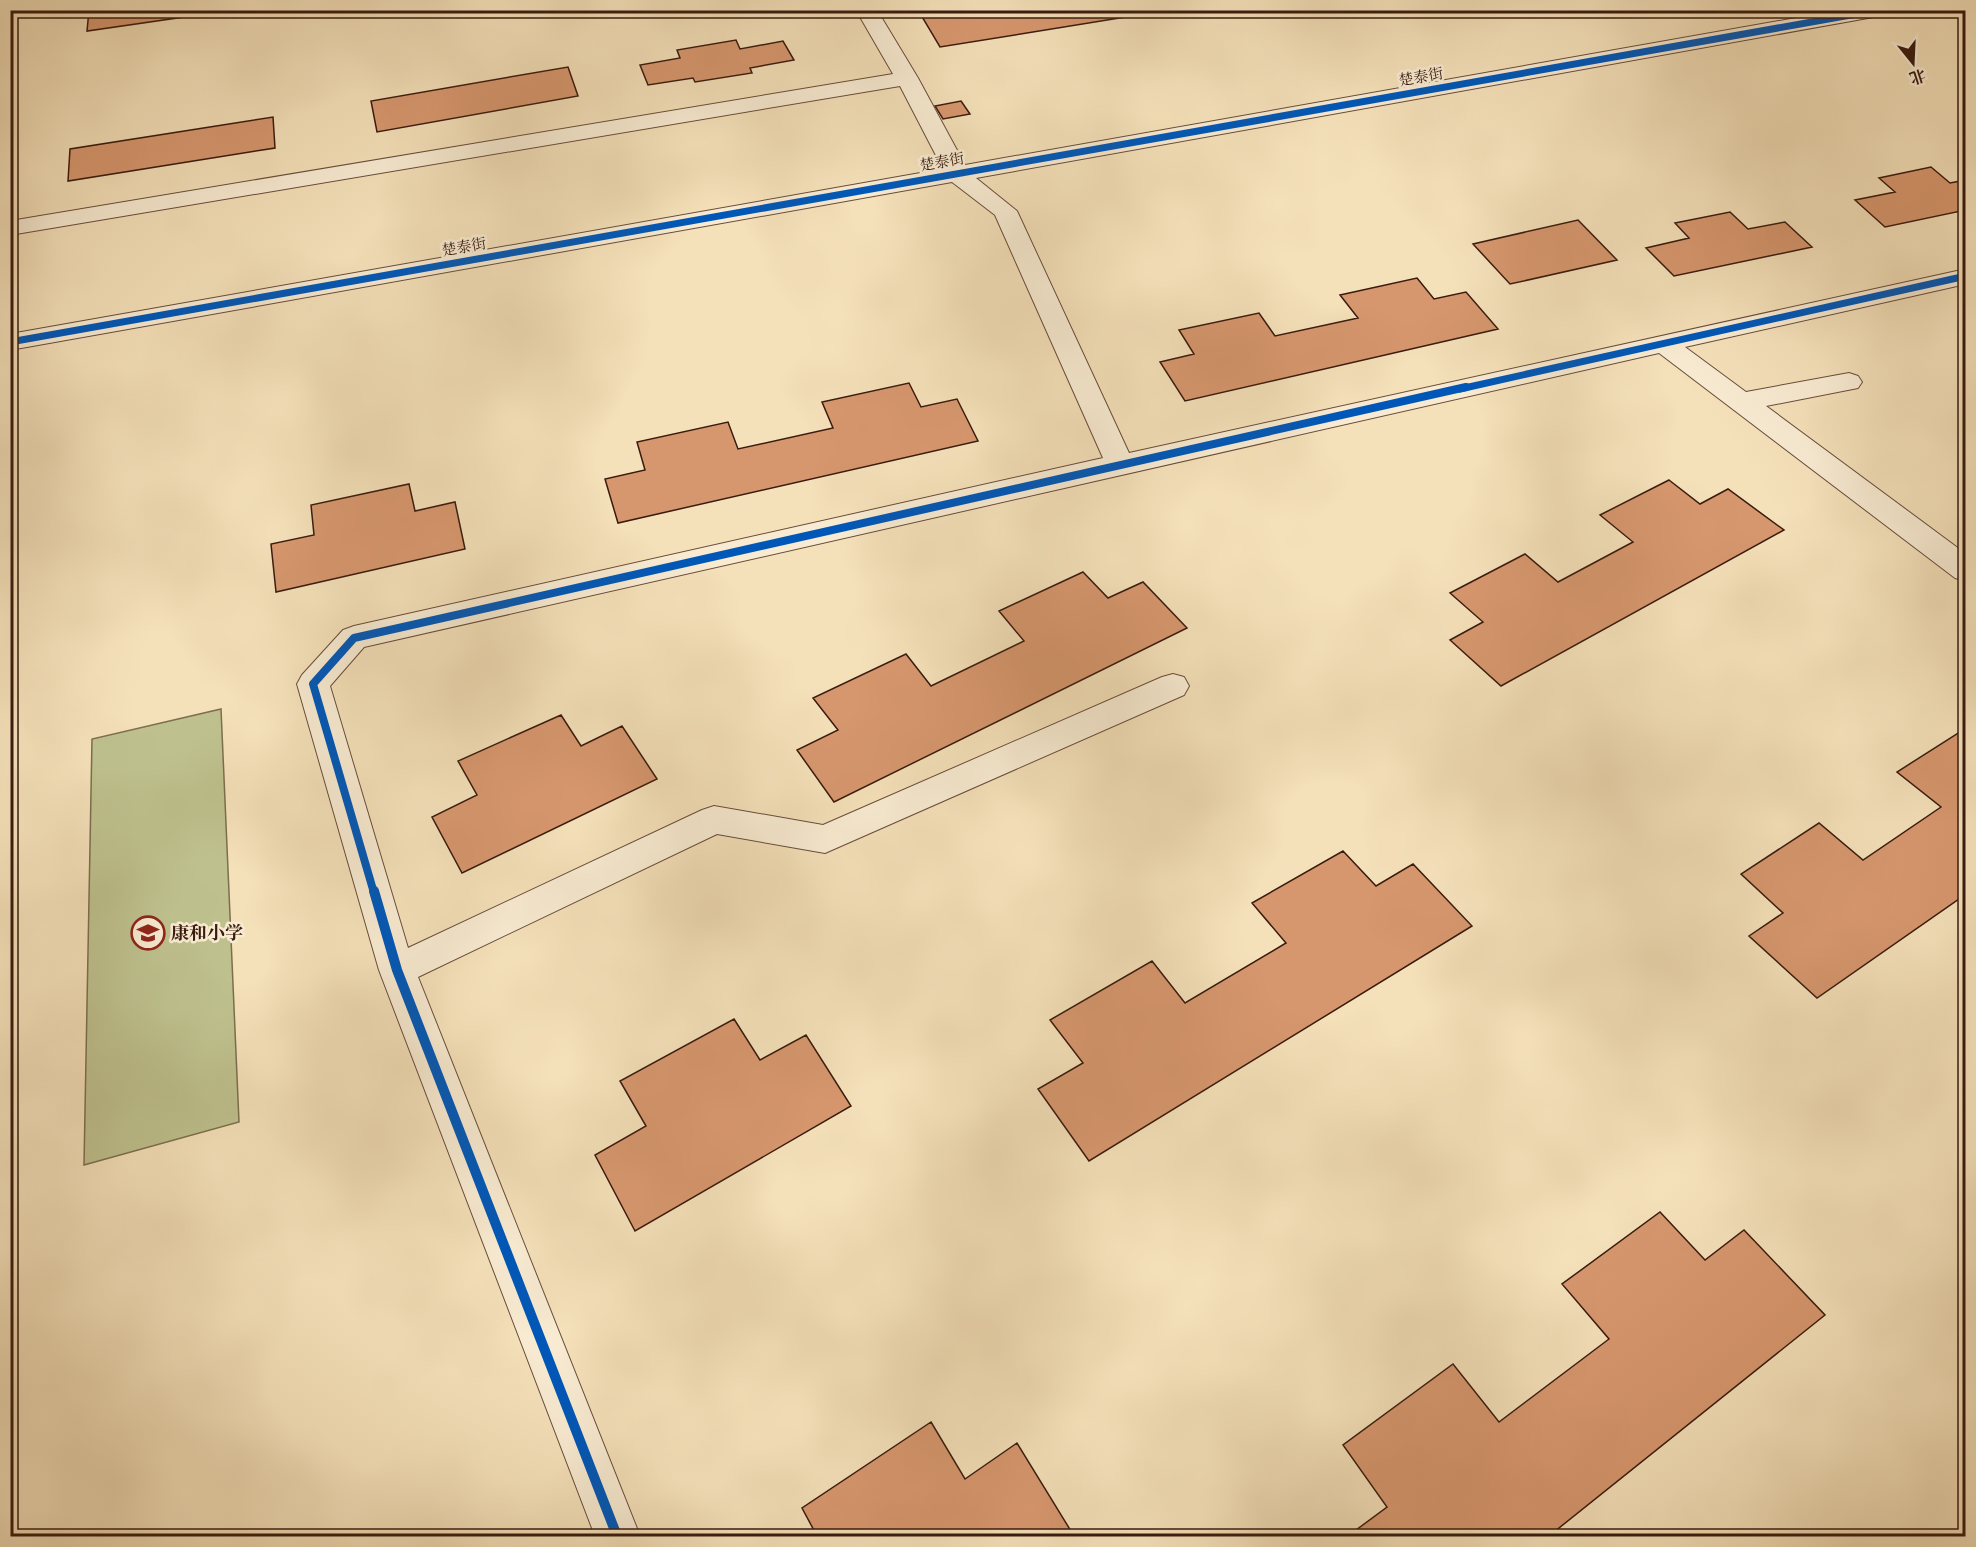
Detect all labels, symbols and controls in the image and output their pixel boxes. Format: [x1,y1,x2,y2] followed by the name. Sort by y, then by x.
[1883,33,1943,93] north arrow
[1397,65,1445,90] street label: 楚泰街
[1907,65,1928,87] text: 北
[918,150,966,175] street label: 楚泰街
[440,235,488,260] street label: 楚泰街
[130,915,166,951] school or university icon: 康和小学
[171,923,243,943] place label: 康和小学

